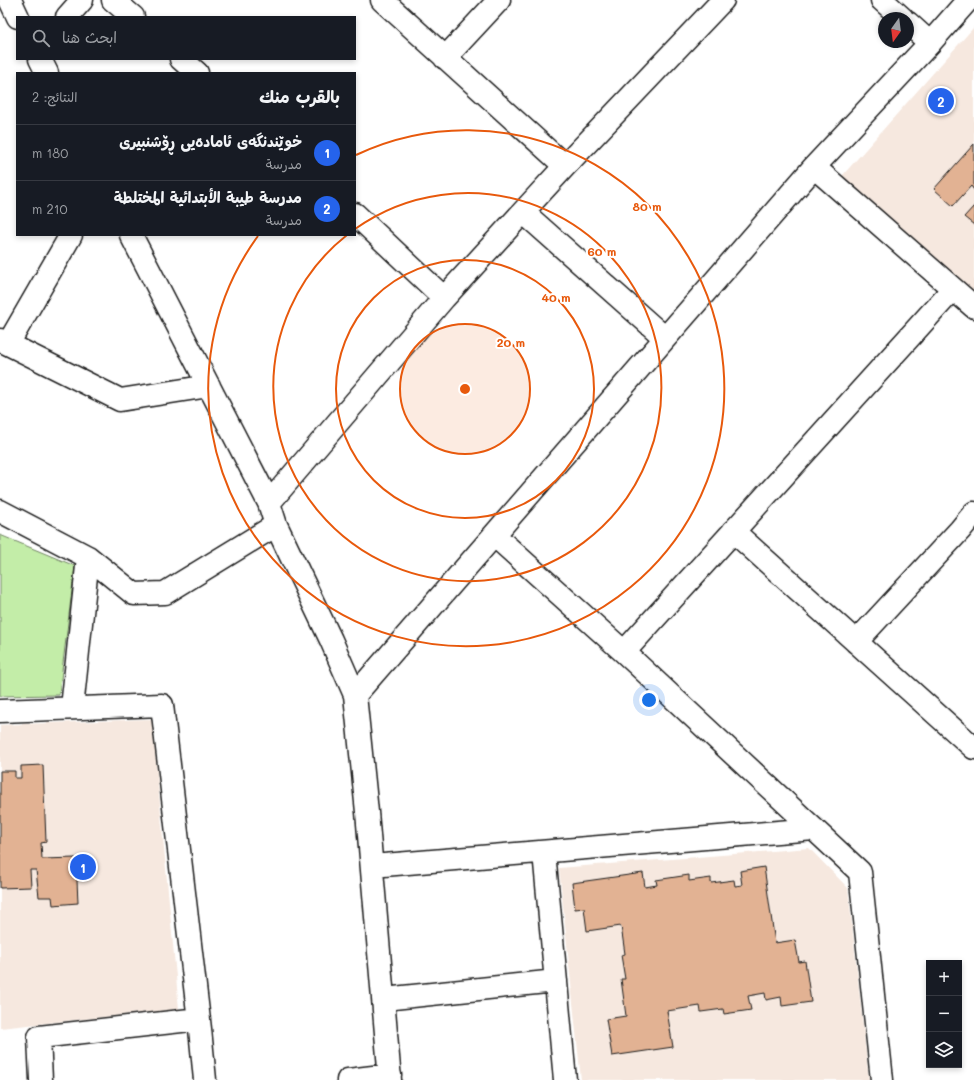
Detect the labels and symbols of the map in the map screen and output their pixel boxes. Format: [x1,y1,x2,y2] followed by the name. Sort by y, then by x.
[878,12,914,48] north arrow
[928,86,954,116] pin: 2
[632,198,662,214] text: 80 m
[588,243,616,259] text: 60 m
[541,289,571,305] text: 40 m
[497,334,525,350] text: 20 m
[458,382,472,396] centre of rings
[639,690,659,710] your location
[70,852,96,882] pin: 1

